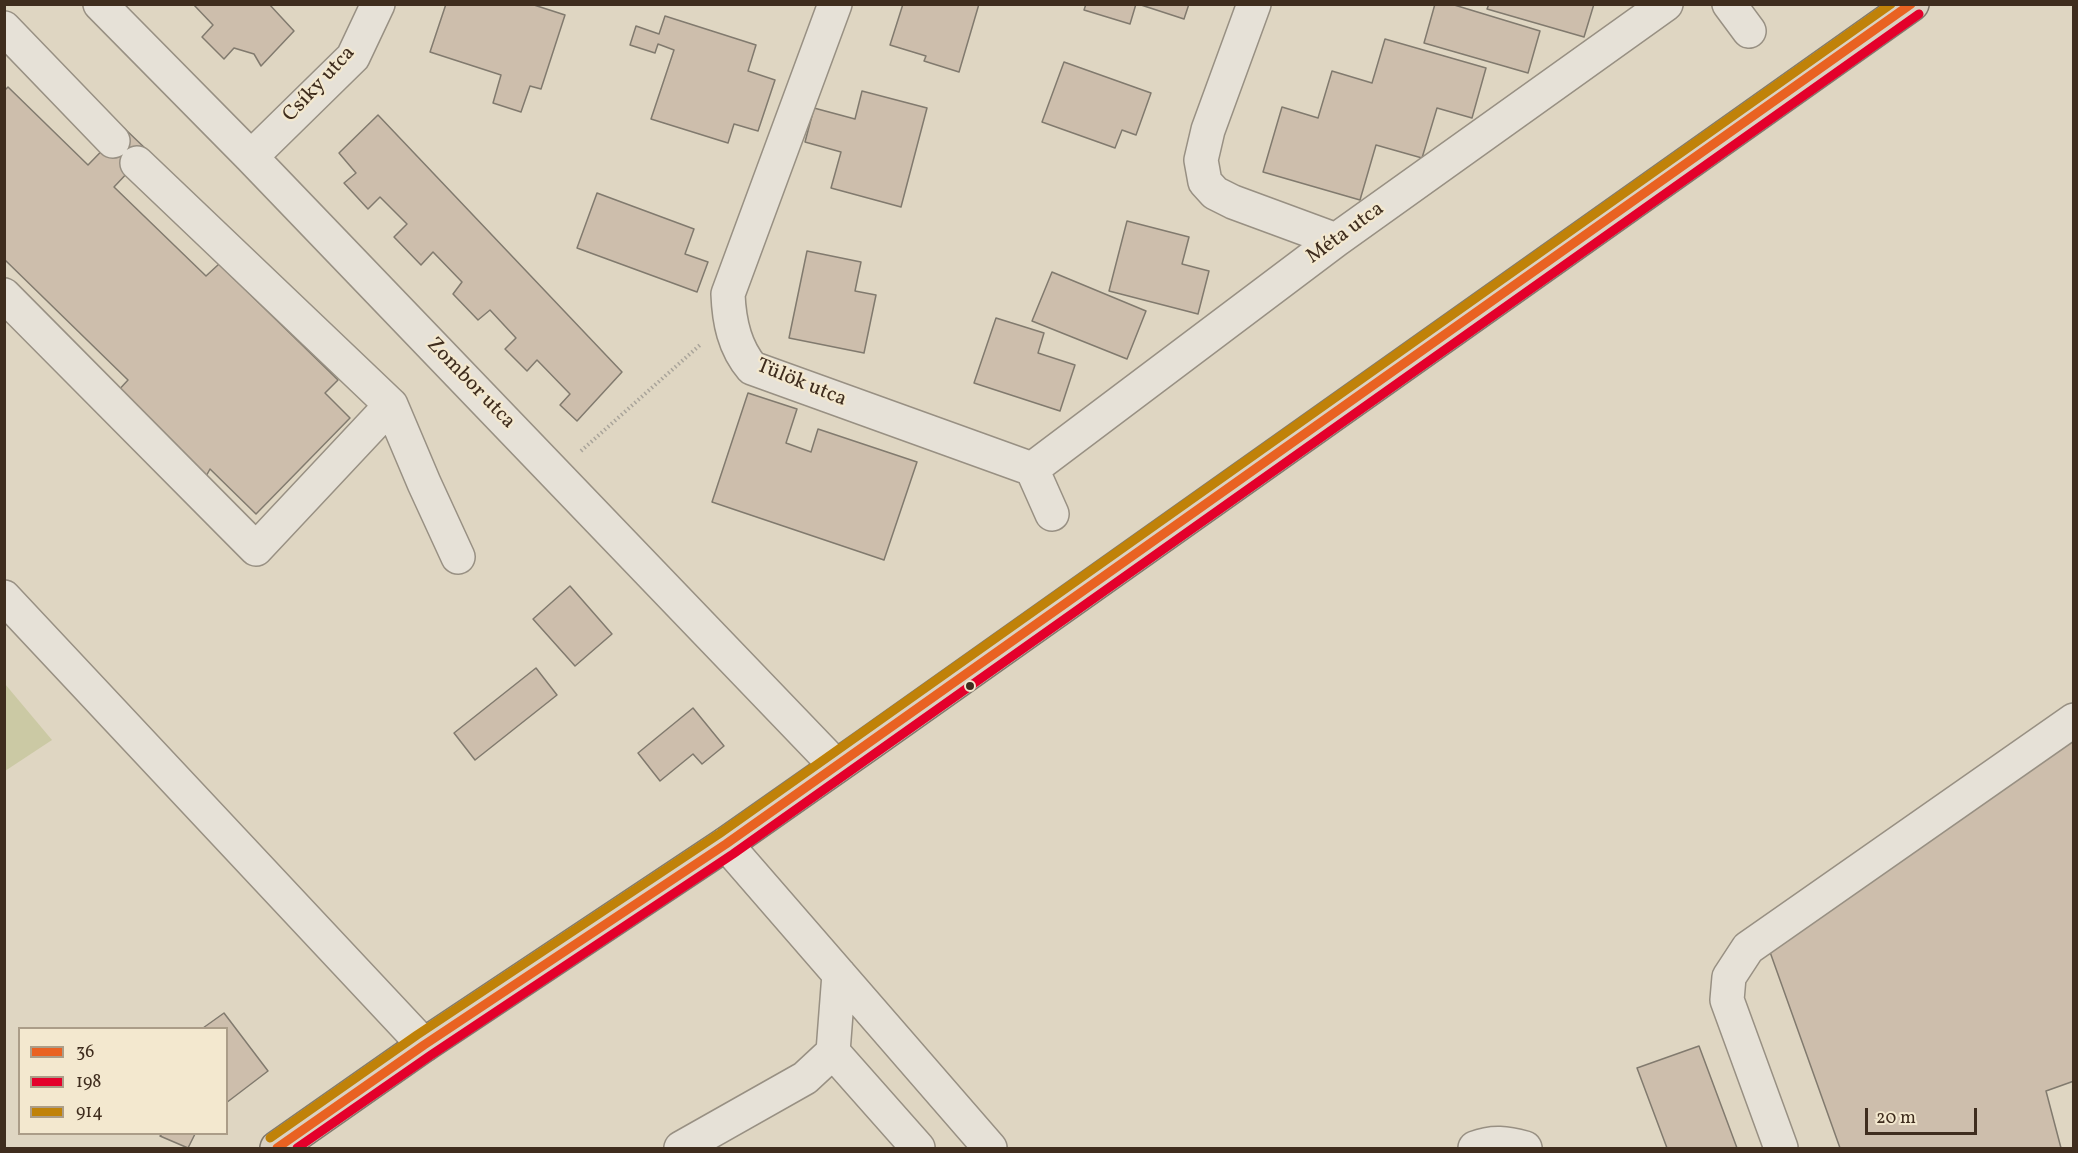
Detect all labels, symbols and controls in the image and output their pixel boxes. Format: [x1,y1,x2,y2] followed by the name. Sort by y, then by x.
[278,42,362,128] street label: Csíky utca
[1302,197,1390,271] street label: Méta utca
[420,333,520,435] street label: Zombor utca
[752,355,850,413] street label: Tülök utca
[964,680,976,692] unlabelled marker
[18,1027,228,1135] legend
[76,1040,94,1065] text: 36
[76,1070,101,1095] text: 198
[1868,1096,1980,1134] scale bar
[76,1100,103,1125] text: 914
[1876,1106,1916,1131] text: 20 m

